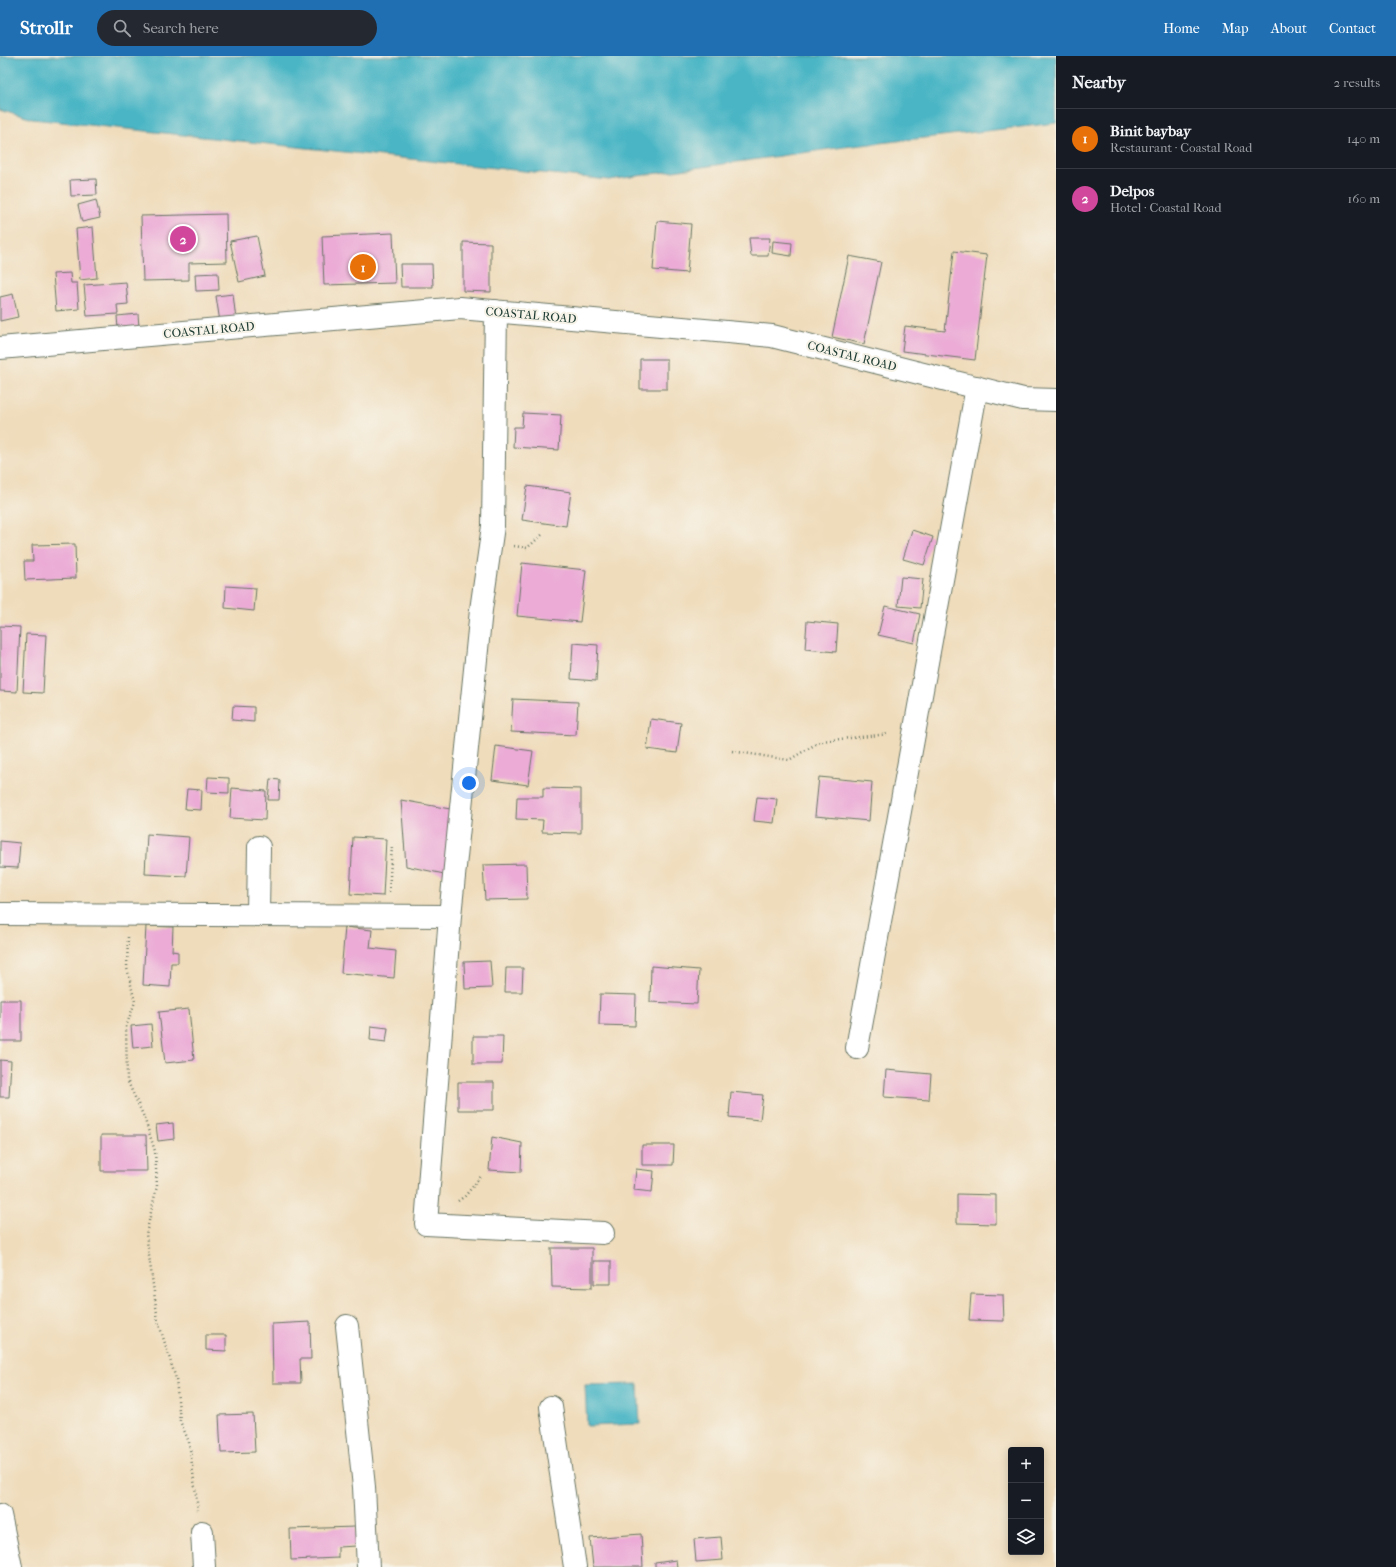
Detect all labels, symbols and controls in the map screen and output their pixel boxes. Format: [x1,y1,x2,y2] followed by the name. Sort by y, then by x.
[97,10,377,46] search box
[20,17,73,39] text: Strollr
[111,17,133,39] icon: search
[143,19,219,37] text: Search here
[1163,20,1200,37] text: Home
[1222,20,1249,37] text: Map
[1271,20,1307,37] text: About
[1329,20,1376,37] text: Contact
[1072,72,1126,92] text: Nearby
[1334,75,1380,90] text: 2 results
[1110,122,1191,140] text: Binit baybay
[1083,131,1087,146] text: 1
[1347,131,1380,146] text: 140 m
[1110,140,1252,155] text: Restaurant · Coastal Road
[1110,182,1154,200] text: Delpos
[1082,191,1088,206] text: 2
[1348,191,1380,206] text: 160 m
[1110,200,1222,215] text: Hotel · Coastal Road
[170,224,196,254] pin: 2
[350,252,376,282] pin: 1
[485,304,577,326] street label: COASTAL ROAD
[163,319,255,341] street label: COASTAL ROAD
[806,338,898,374] street label: COASTAL ROAD
[459,773,479,793] your location
[1008,1447,1044,1555] map controls
[1008,1447,1044,1483] button: +
[1008,1483,1044,1519] button: −
[1008,1519,1044,1555] button: layers

